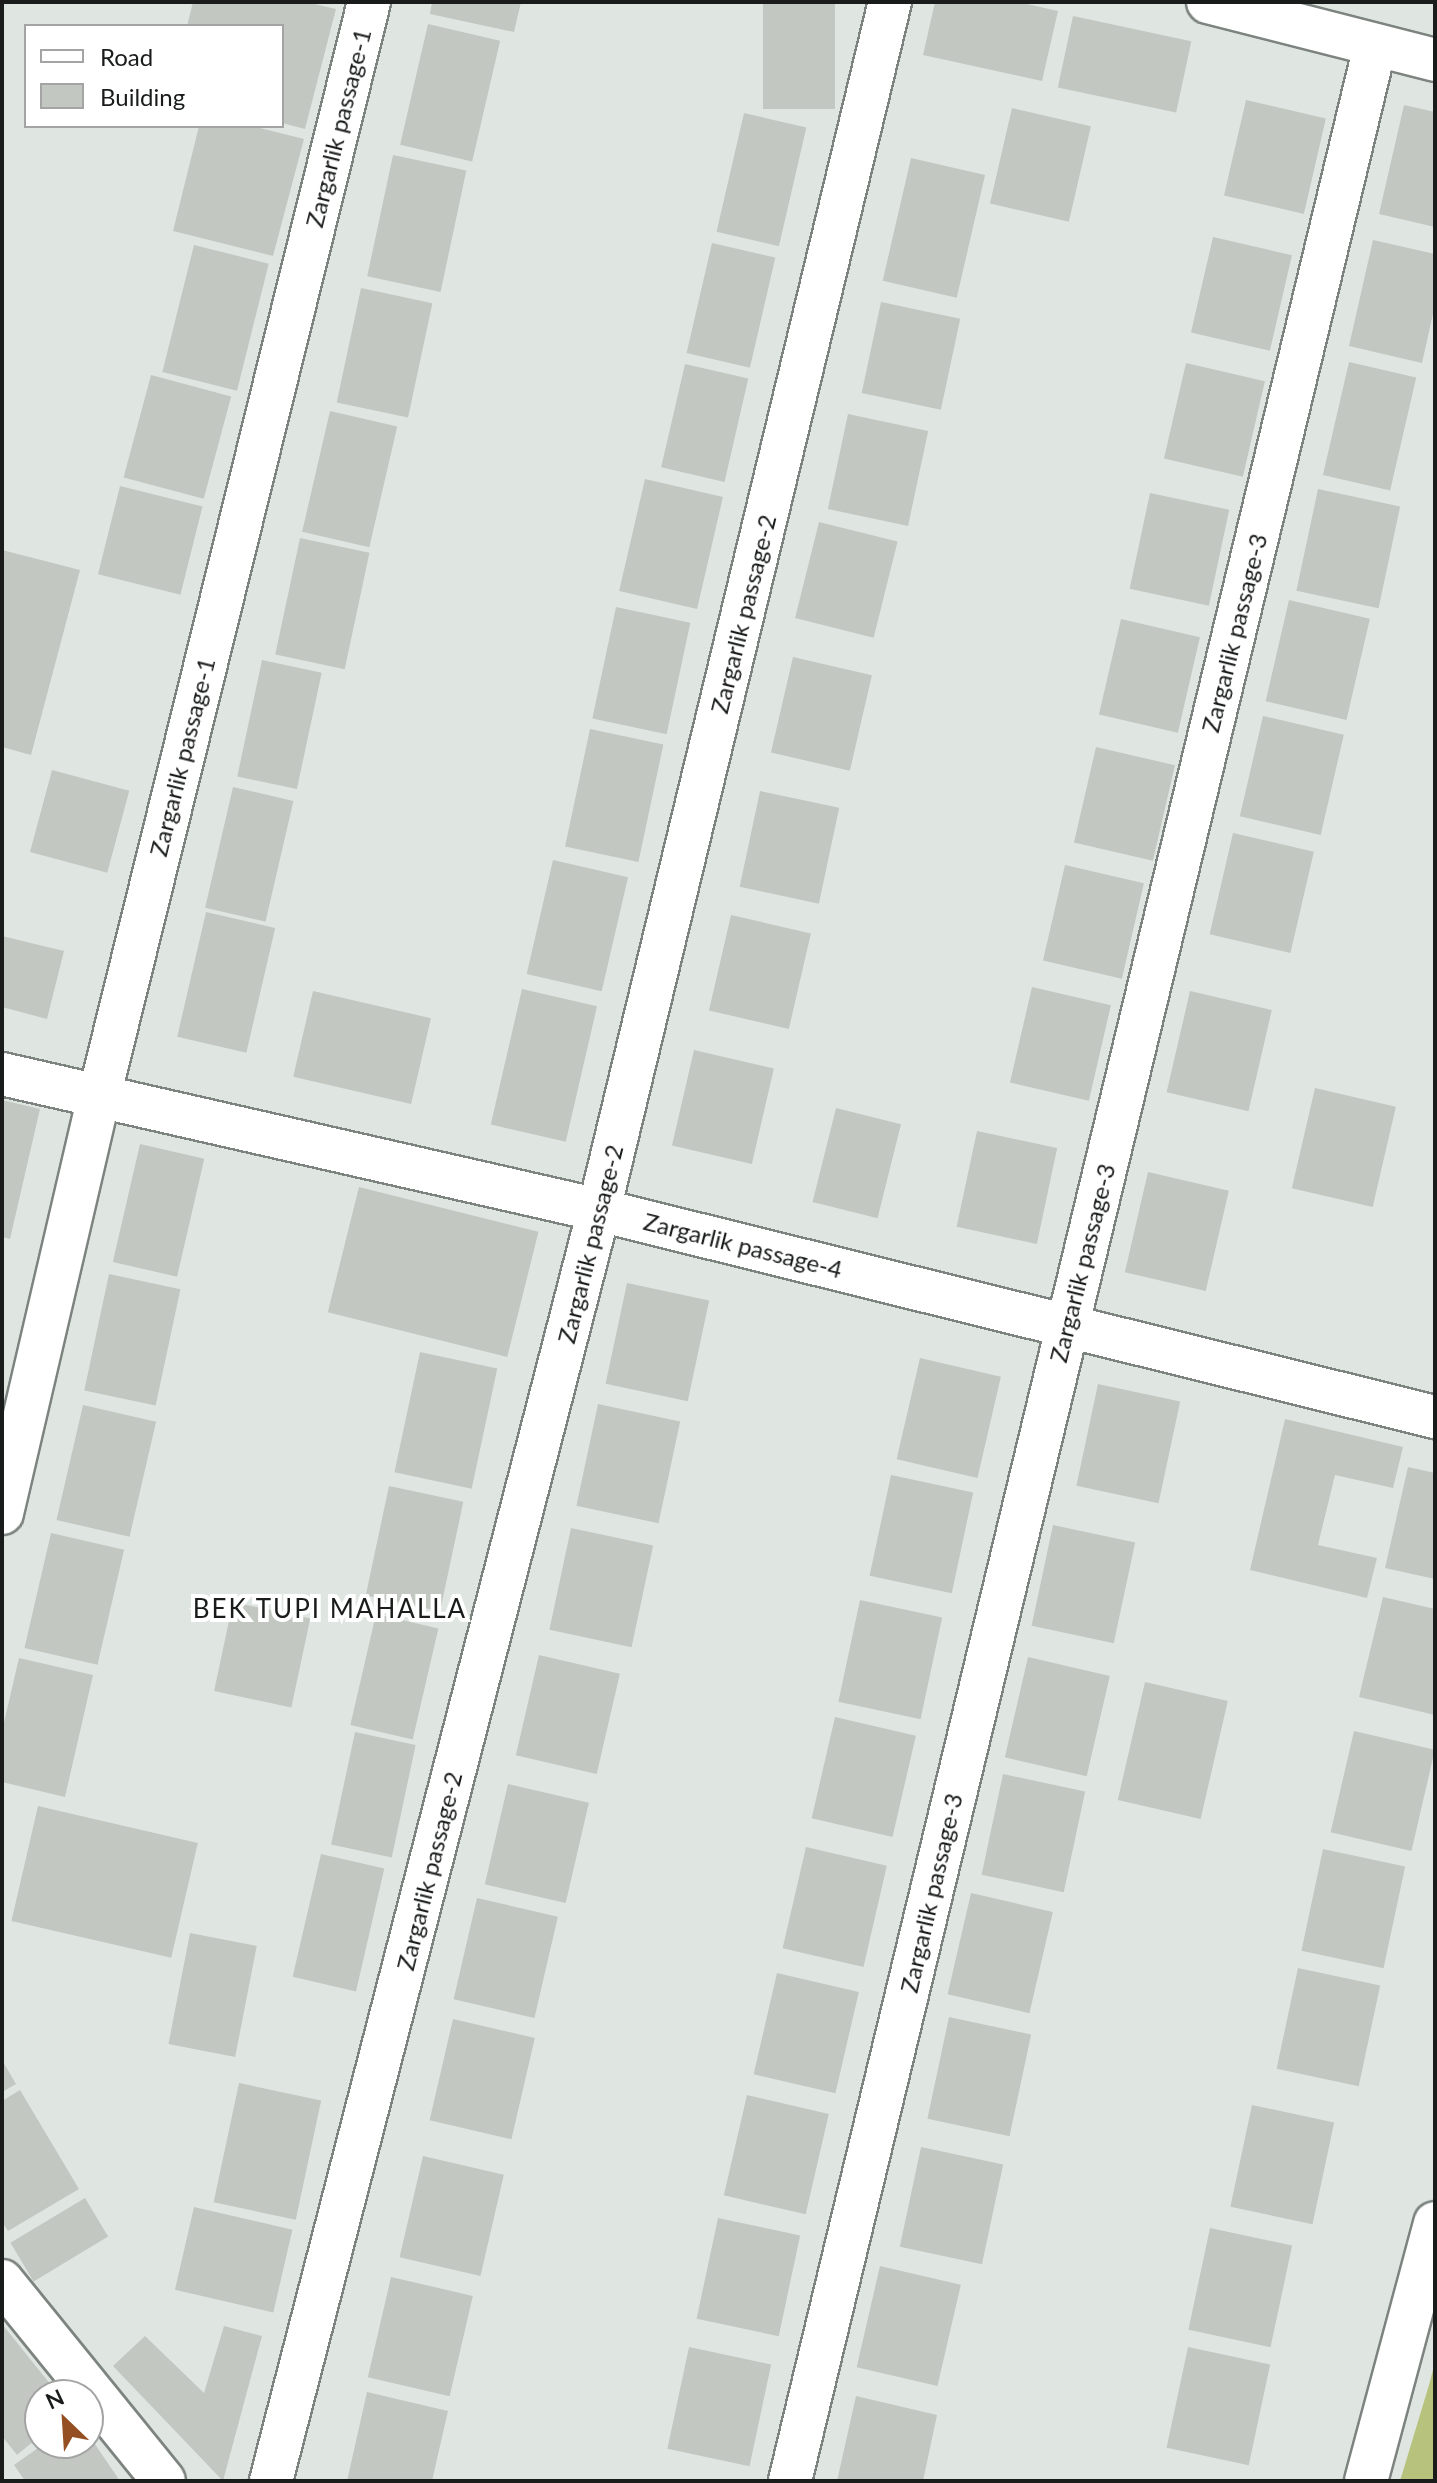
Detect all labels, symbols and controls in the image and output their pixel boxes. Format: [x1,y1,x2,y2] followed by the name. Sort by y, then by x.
[24,24,284,128] legend
[299,26,377,230] street label: Zargarlik passage-1
[100,42,153,71] text: Road
[100,82,185,111] text: Building
[704,512,782,716] street label: Zargarlik passage-2
[1195,531,1273,735] street label: Zargarlik passage-3
[143,655,221,859] street label: Zargarlik passage-1
[551,1142,629,1346] street label: Zargarlik passage-2
[1043,1161,1121,1365] street label: Zargarlik passage-3
[641,1206,845,1284] street label: Zargarlik passage-4
[192,1593,468,1625] district label: BEK TUPI MAHALLA
[390,1769,468,1973] street label: Zargarlik passage-2
[894,1791,968,1995] street label: Zargarlik passage-3
[24,2379,104,2459] north arrow
[41,2383,68,2414] text: N

